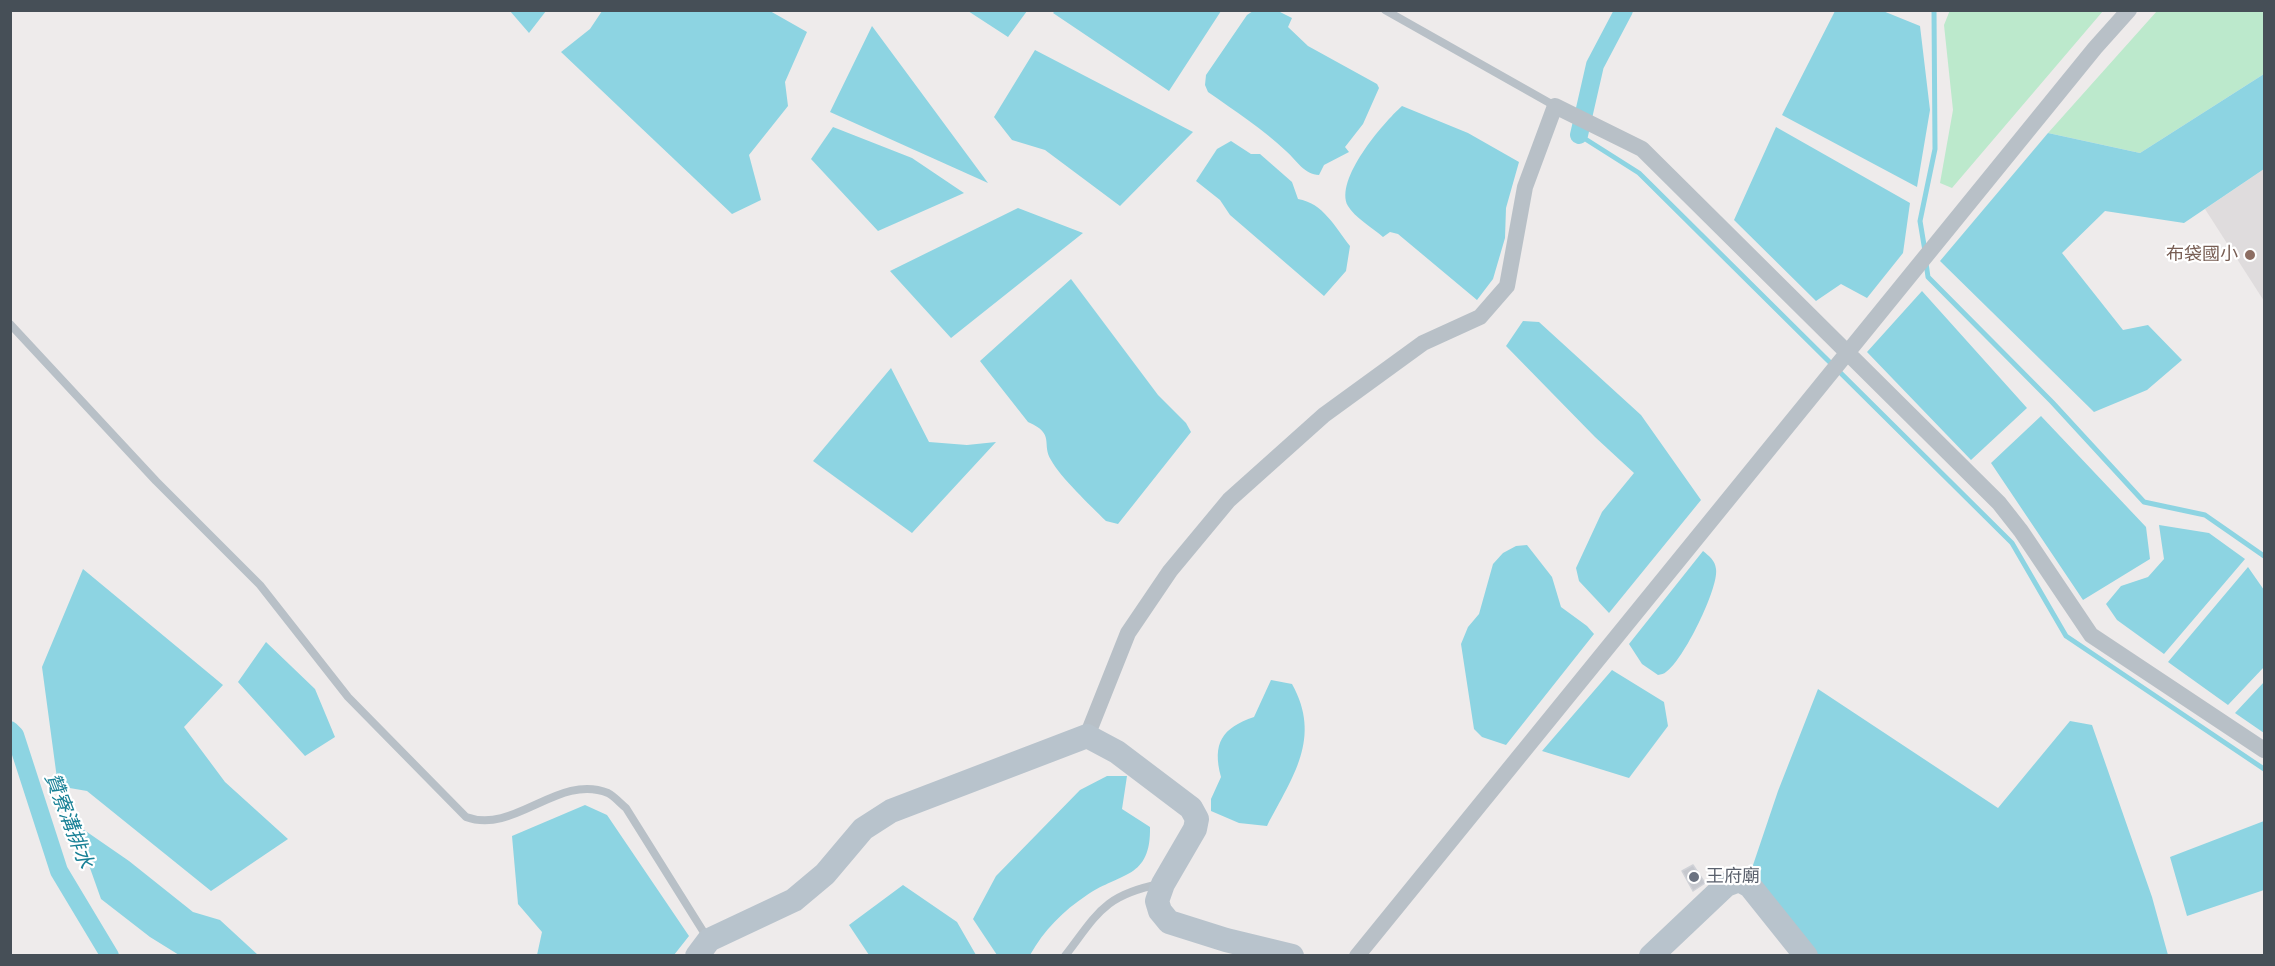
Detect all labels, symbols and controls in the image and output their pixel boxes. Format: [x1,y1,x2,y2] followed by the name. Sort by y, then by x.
[2166,244,2238,266] place label: 布袋國小
[2243,248,2257,262] marker: 布袋國小
[39,770,97,872] water label: 贊寮溝排水
[1706,866,1760,888] place label: 王府廟
[1687,870,1701,884] marker: 王府廟

